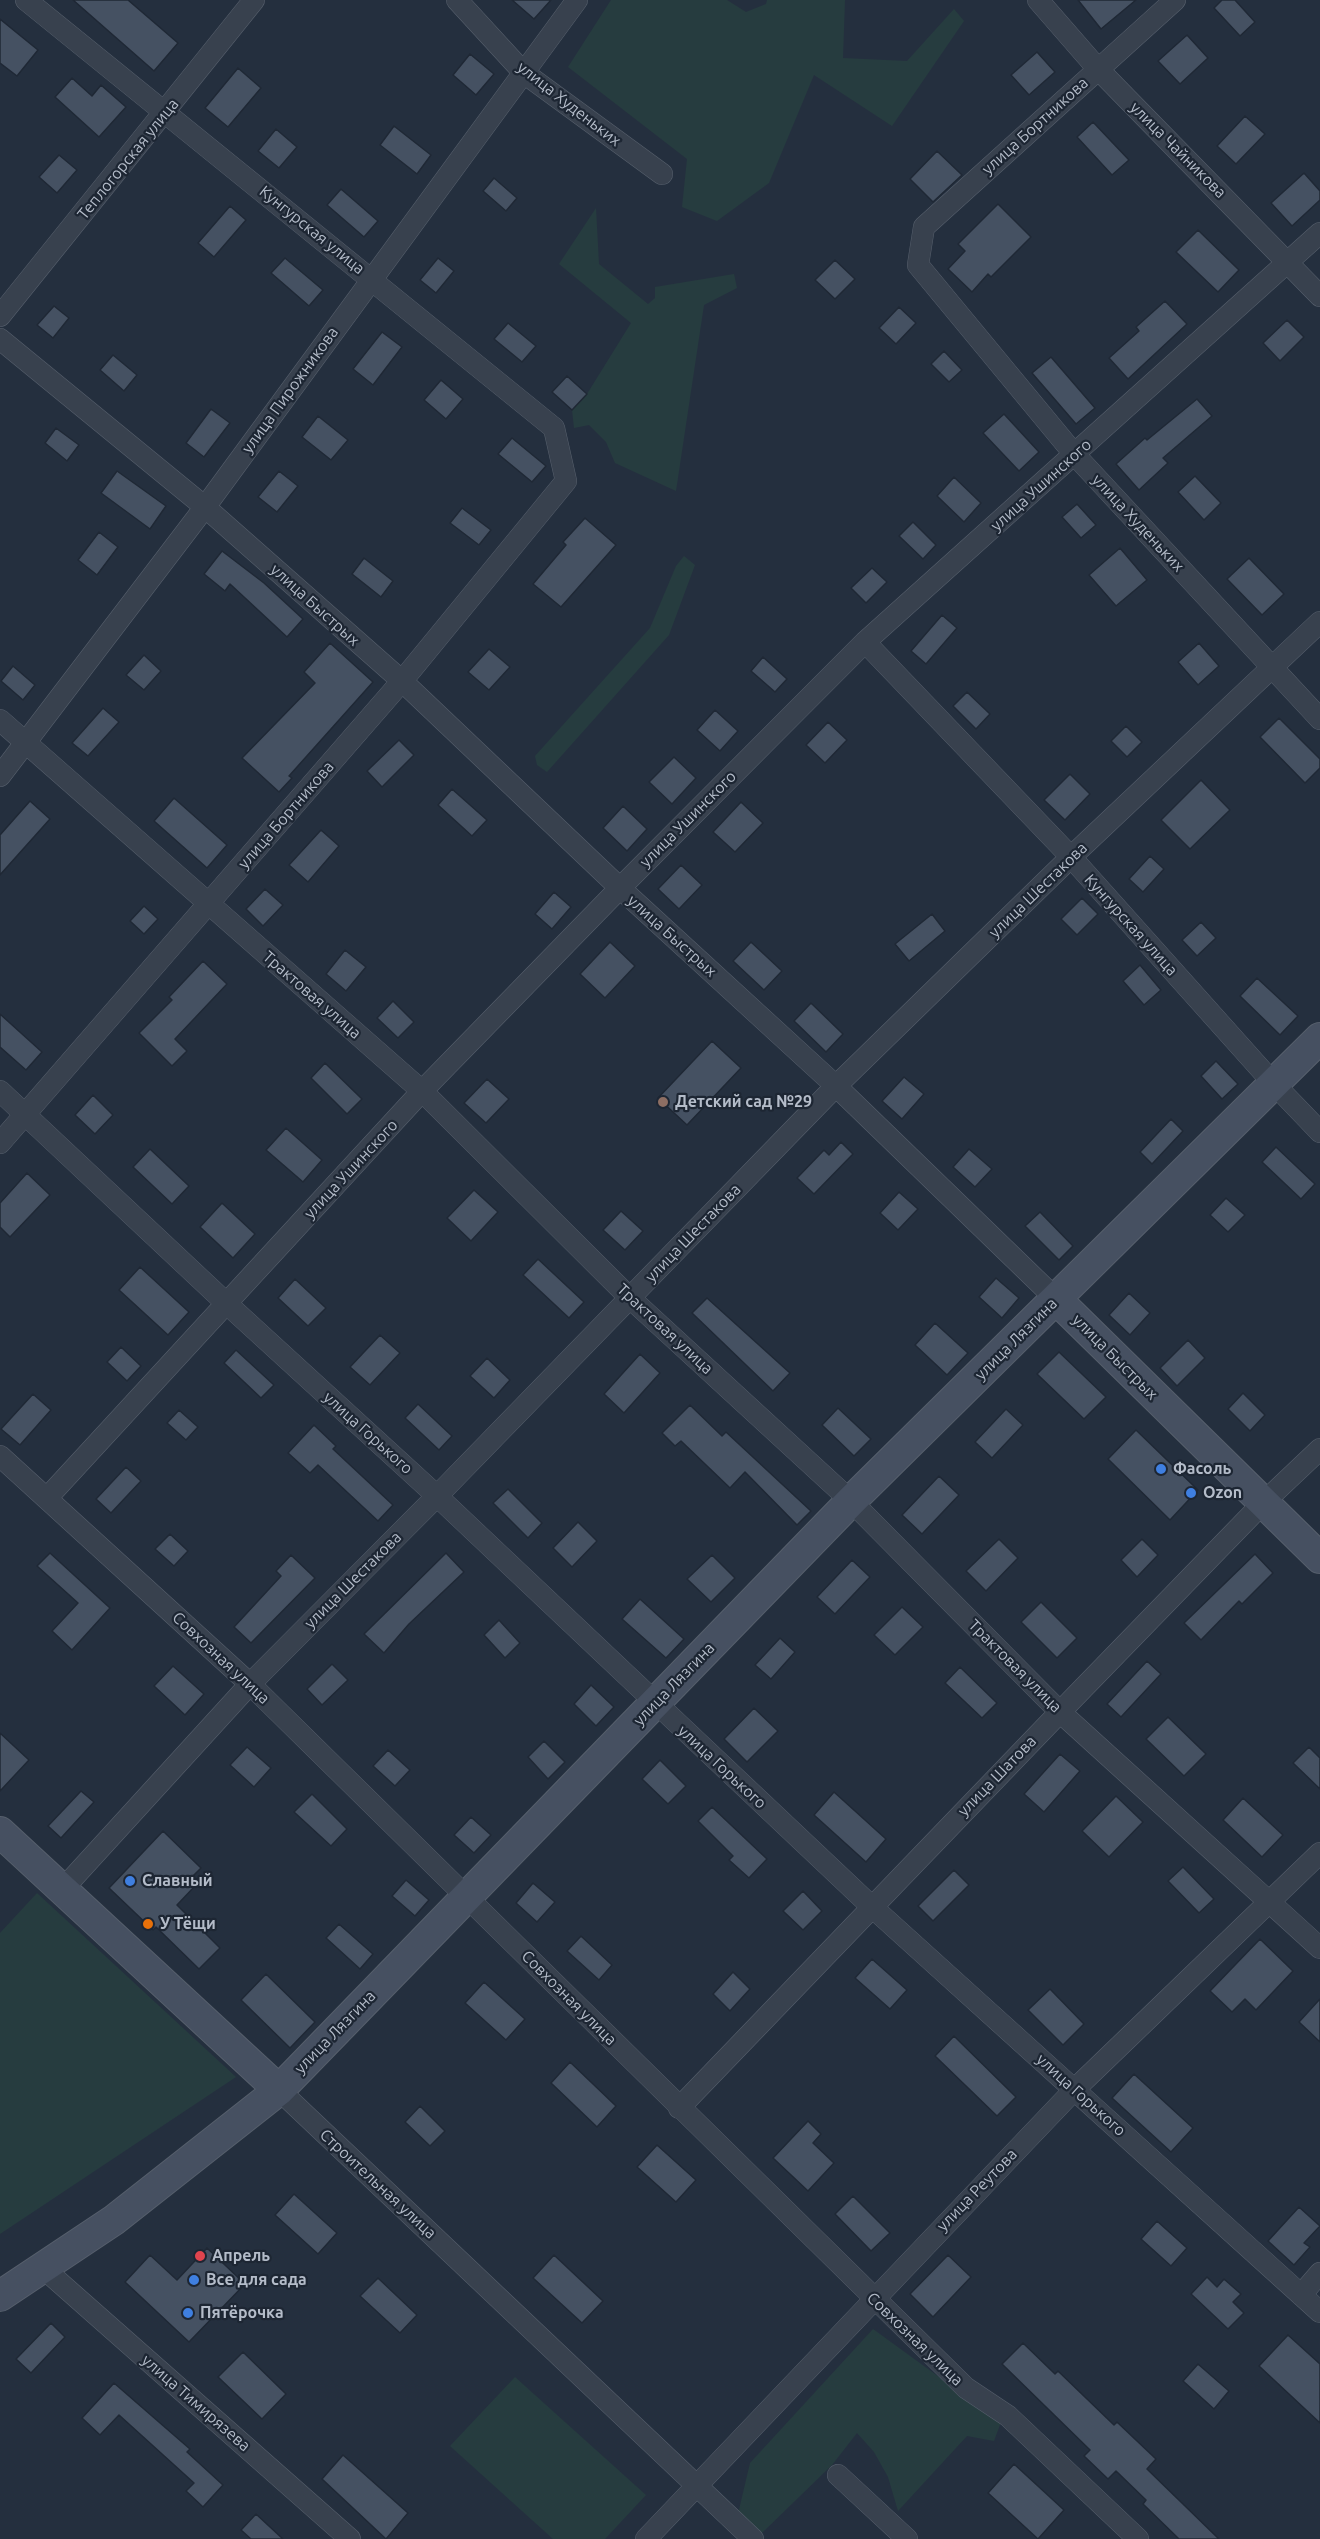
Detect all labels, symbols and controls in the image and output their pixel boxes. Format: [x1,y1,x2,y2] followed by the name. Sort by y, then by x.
[513,58,625,150] street label: улица Худеньких
[978,73,1092,179] street label: улица Бортникова
[73,95,183,223] street label: Теплогорская улица
[1126,98,1230,202] street label: улица Чайникова
[255,182,369,278] street label: Кунгурская улица
[238,323,342,457] street label: улица Пирожникова
[987,435,1095,535] street label: улица Ушинского
[1088,470,1188,576] street label: улица Худеньких
[266,560,364,650] street label: улица Быстрых
[234,757,338,873] street label: улица Бортникова
[636,767,740,871] street label: улица Ушинского
[985,838,1091,942] street label: улица Шестакова
[1080,870,1182,980] street label: Кунгурская улица
[623,891,721,981] street label: улица Быстрых
[259,947,365,1043] street label: Трактовая улица
[675,1092,812,1112] place label: Детский сад №29
[656,1095,670,1109] marker: Детский сад №29
[300,1115,402,1223] street label: улица Ушинского
[641,1180,745,1286] street label: улица Шестакова
[613,1280,717,1378] street label: Трактовая улица
[971,1294,1061,1384] street label: улица Лязгина
[1068,1310,1162,1404] street label: улица Быстрых
[319,1388,417,1478] street label: улица Горького
[1173,1459,1231,1479] place label: Фасоль
[1154,1462,1168,1476] marker: Фасоль
[1203,1483,1242,1503] place label: Ozon
[1184,1486,1198,1500] marker: Ozon
[301,1528,405,1632] street label: улица Шестакова
[168,1608,274,1708] street label: Совхозная улица
[964,1615,1066,1717] street label: Трактовая улица
[629,1638,719,1730] street label: улица Лязгина
[674,1721,770,1813] street label: улица Горького
[954,1732,1040,1820] street label: улица Шатова
[142,1871,213,1891] place label: Славный
[123,1874,137,1888] marker: Славный
[160,1914,216,1934] place label: У Тёщи
[141,1917,155,1931] marker: У Тёщи
[518,1947,620,2049] street label: Совхозная улица
[290,1986,380,2078] street label: улица Лязгина
[1032,2050,1130,2140] street label: улица Горького
[316,2125,440,2243] street label: Строительная улица
[933,2145,1021,2235] street label: улица Реутова
[212,2246,270,2266] place label: Апрель
[193,2249,207,2263] marker: Апрель
[206,2270,307,2290] place label: Все для сада
[187,2273,201,2287] marker: Все для сада
[863,2288,967,2390] street label: Совхозная улица
[200,2303,284,2323] place label: Пятёрочка
[181,2306,195,2320] marker: Пятёрочка
[138,2351,254,2455] street label: улица Тимирязева

